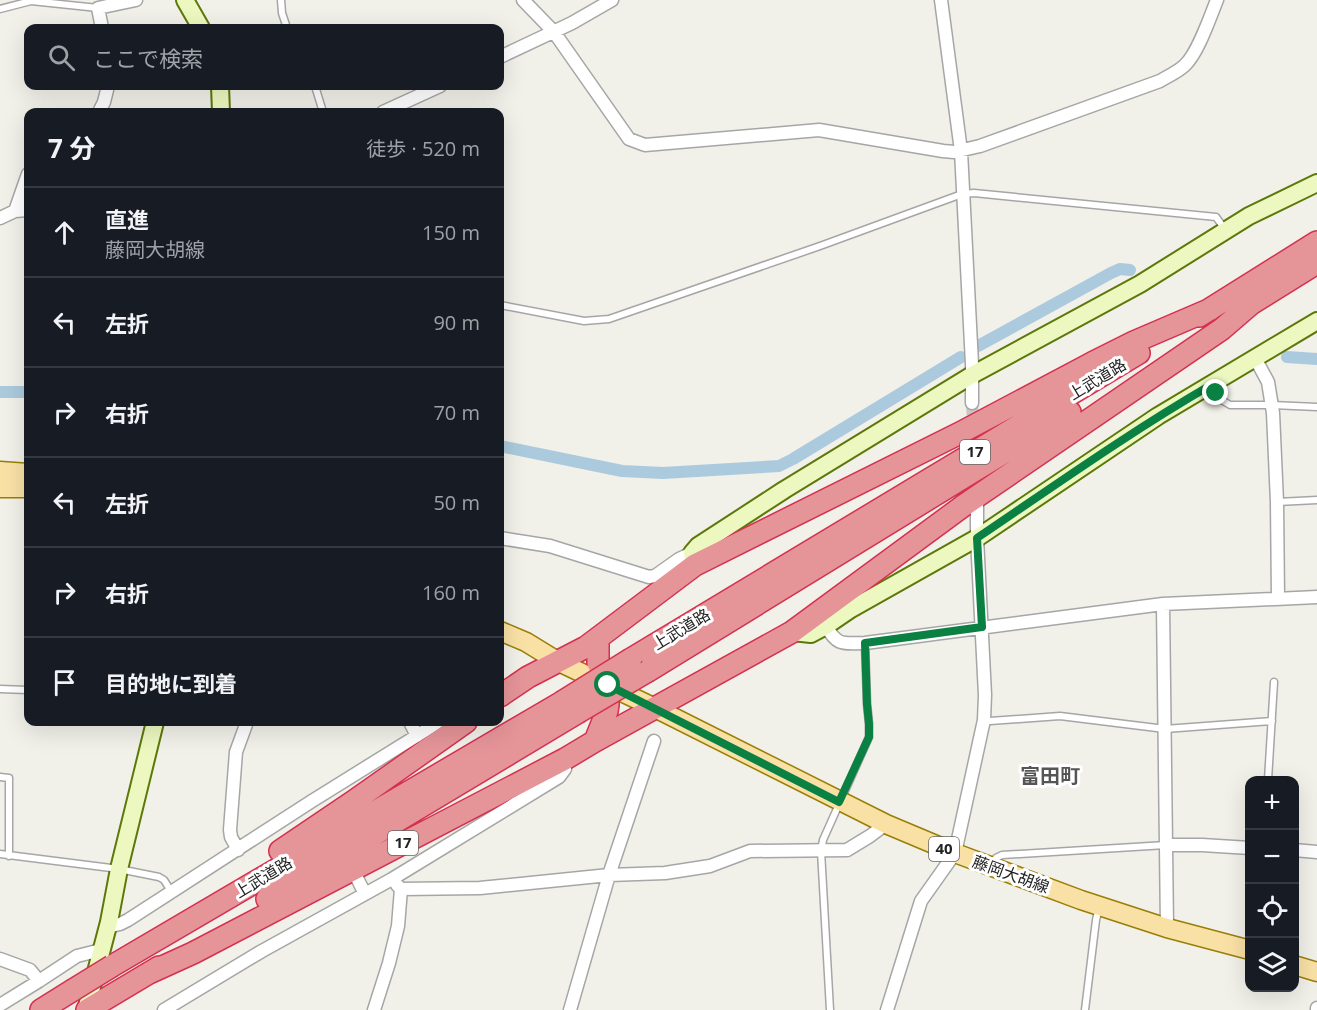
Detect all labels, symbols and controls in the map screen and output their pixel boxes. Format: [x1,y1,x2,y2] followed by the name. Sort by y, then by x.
[24,24,504,90] search box
[45,41,78,74] icon: search
[93,43,203,73] text: ここで検索
[48,130,96,166] text: 7 分
[366,135,480,162] text: 徒歩 · 520 m
[105,204,149,234] text: 直進
[48,216,81,249] icon: ahead
[422,219,480,246] text: 150 m
[105,236,205,263] text: 藤岡大胡線
[48,306,81,339] icon: left
[105,308,149,338] text: 左折
[433,309,480,336] text: 90 m
[1064,353,1130,405] street label: 上武道路
[1202,379,1228,405] route end
[48,396,81,429] icon: right
[105,398,149,428] text: 右折
[433,399,480,426] text: 70 m
[960,440,990,464] road number: 17
[48,486,81,519] icon: left
[105,488,149,518] text: 左折
[433,489,480,516] text: 50 m
[48,576,81,609] icon: right
[105,578,149,608] text: 右折
[422,579,480,606] text: 160 m
[648,603,714,655] street label: 上武道路
[48,666,81,699] icon: arrive
[105,668,237,698] text: 目的地に到着
[594,671,620,697] route start
[1020,762,1080,789] district label: 富田町
[1245,776,1299,992] map controls
[1245,776,1299,830] button: +
[1245,830,1299,884] button: −
[388,831,418,855] road number: 17
[929,837,959,861] road number: 40
[970,850,1052,898] street label: 藤岡大胡線
[230,851,296,903] street label: 上武道路
[1245,884,1299,938] button: locate
[1245,938,1299,992] button: layers

